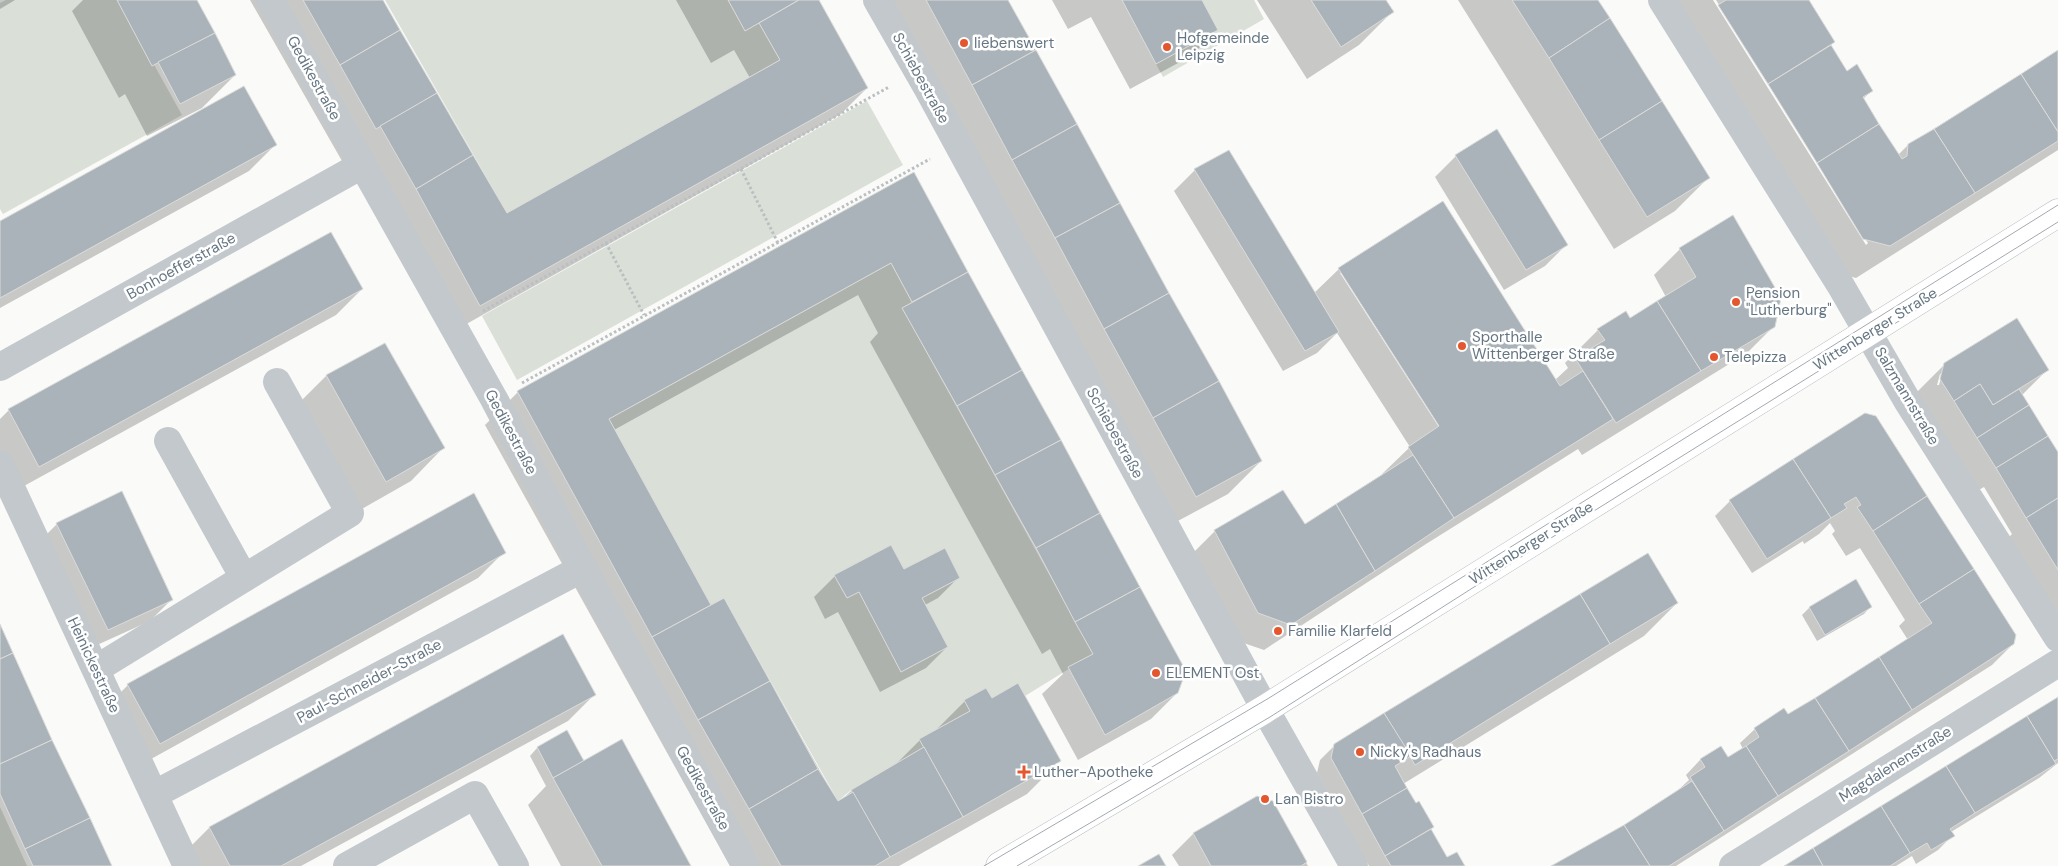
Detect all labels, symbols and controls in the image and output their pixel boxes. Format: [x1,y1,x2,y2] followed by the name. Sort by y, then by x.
[1177,28,1269,65] place label: Hofgemeinde Leipzig
[888,29,954,127] street label: Schiebestraße
[283,32,345,124] street label: Gedikestraße
[974,33,1054,53] place label: liebenswert
[958,37,970,49] marker: liebenswert
[1161,41,1173,53] marker: Hofgemeinde Leipzig
[123,228,239,304] street label: Bonhoefferstraße
[1746,283,1832,320] place label: Pension "Lutherburg"
[1809,283,1941,375] street label: Wittenberger Straße
[1730,296,1742,308] marker: Pension "Lutherburg"
[1472,327,1615,364] place label: Sporthalle Wittenberger Straße
[1456,340,1468,352] marker: Sporthalle Wittenberger Straße
[1870,343,1944,449] street label: Salzmannstraße
[1724,347,1786,367] place label: Telepizza
[1708,351,1720,363] marker: Telepizza
[1082,384,1148,482] street label: Schiebestraße
[480,386,542,478] street label: Gedikestraße
[1465,497,1597,589] street label: Wittenberger Straße
[63,614,125,716] street label: Heinickestraße
[1288,621,1392,641] place label: Familie Klarfeld
[1272,625,1284,637] marker: Familie Klarfeld
[293,634,445,728] street label: Paul-Schneider-Straße
[1166,663,1260,683] place label: ELEMENT Ost
[1150,667,1162,679] marker: ELEMENT Ost
[1835,721,1955,807] street label: Magdalenenstraße
[672,742,734,834] street label: Gedikestraße
[1370,742,1482,762] place label: Nicky's Radhaus
[1354,746,1366,758] marker: Nicky's Radhaus
[1034,762,1153,782] place label: Luther-Apotheke
[1018,766,1030,778] marker: Luther-Apotheke
[1275,789,1344,809] place label: Lan Bistro
[1259,793,1271,805] marker: Lan Bistro

